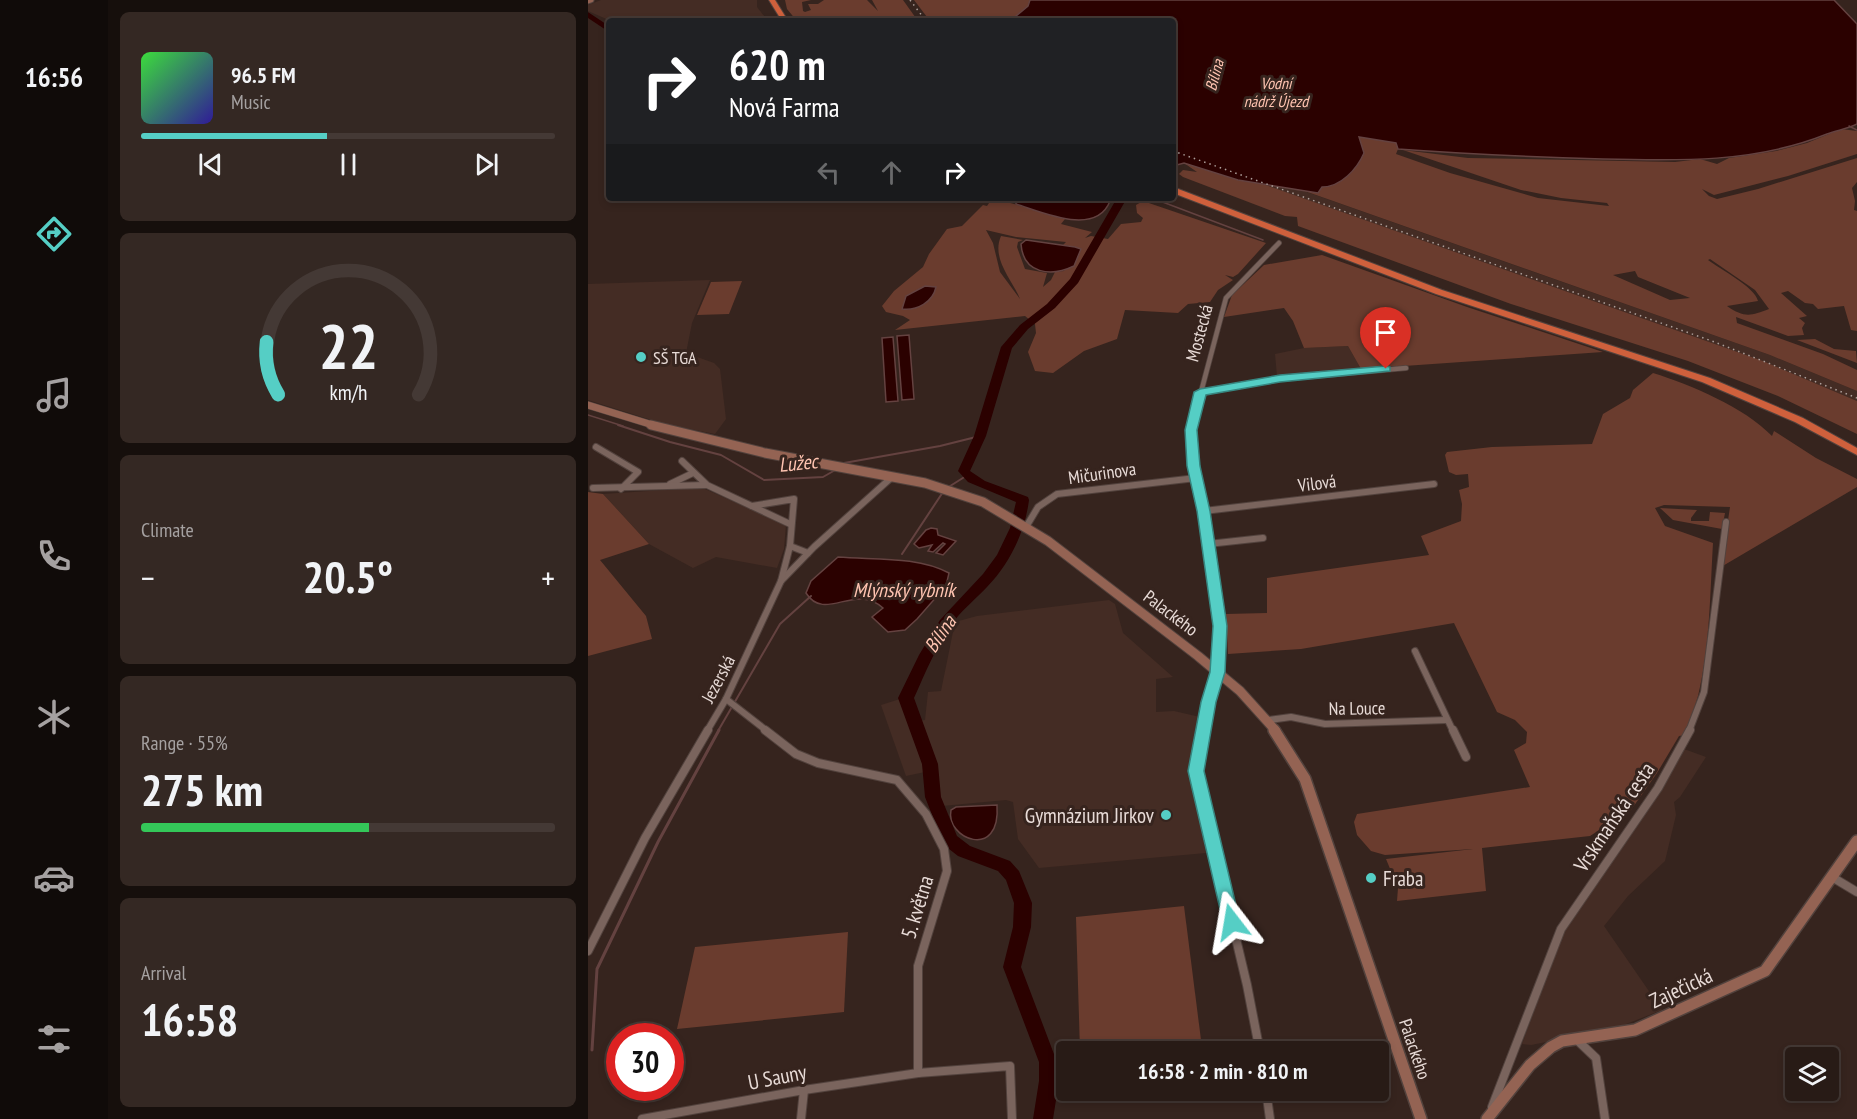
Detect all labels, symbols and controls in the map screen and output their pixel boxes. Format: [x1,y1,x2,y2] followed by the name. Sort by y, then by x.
[729,37,826,92] text: 620 m
[630,42,708,120] icon: right
[1200,56,1228,93] water label: Bílina
[25,60,83,94] text: 16:56
[231,61,296,89] text: 96.5 FM
[1244,73,1310,111] water label: Vodní nádrž Újezd
[231,89,271,115] text: Music
[729,90,840,124] text: Nová Farma
[194,148,227,181] icon: previous
[332,148,365,181] icon: pause
[470,148,503,181] icon: next
[812,156,845,189] icon: left
[875,156,908,189] icon: ahead
[938,156,971,189] icon: right
[33,213,75,255] icon: directions
[1180,302,1218,364] street label: Mostecká
[318,305,378,386] text: 22
[1360,307,1411,369] pin
[1369,316,1402,349] icon: arrive
[653,346,697,369] place label: SŠ TGA
[634,350,648,364] marker: SŠ TGA
[33,374,75,416] icon: music
[329,379,367,407] text: km/h
[777,448,821,478] water label: Lužec
[1067,457,1137,489] street label: Mičurinova
[1296,469,1337,497] street label: Vilová
[141,517,194,543] text: Climate
[33,535,75,577] icon: phone
[303,547,393,605] text: 20.5°
[141,556,155,599] text: −
[541,556,555,599] text: +
[853,577,957,603] water label: Mlýnský rybník
[1139,585,1203,641] street label: Palackého
[918,610,962,658] water label: Bílina
[696,651,740,708] street label: Jezerská
[33,696,75,738] icon: climate
[1329,696,1385,720] street label: Na Louce
[141,730,228,756] text: Range · 55%
[1567,757,1661,878] street label: Vrskmaňská cesta
[141,760,263,818] text: 275 km
[1025,802,1155,829] place label: Gymnázium Jirkov
[1159,808,1173,822] marker: Gymnázium Jirkov
[33,857,75,899] icon: car
[1383,865,1423,892] place label: Fraba
[1364,871,1378,885] marker: Fraba
[895,872,939,942] street label: 5. května
[1200,890,1264,954] position arrow
[141,960,186,986] text: Arrival
[1645,962,1717,1014] street label: Zaječická
[141,990,238,1048] text: 16:58
[1394,1016,1436,1083] street label: Palackého
[33,1018,75,1060] icon: filters
[606,1023,684,1101] speed limit sign: 30
[1785,1047,1839,1101] map controls
[1785,1047,1839,1101] button: layers
[1137,1057,1308,1085] text: 16:58 · 2 min · 810 m
[745,1058,809,1096] street label: U Sauny

